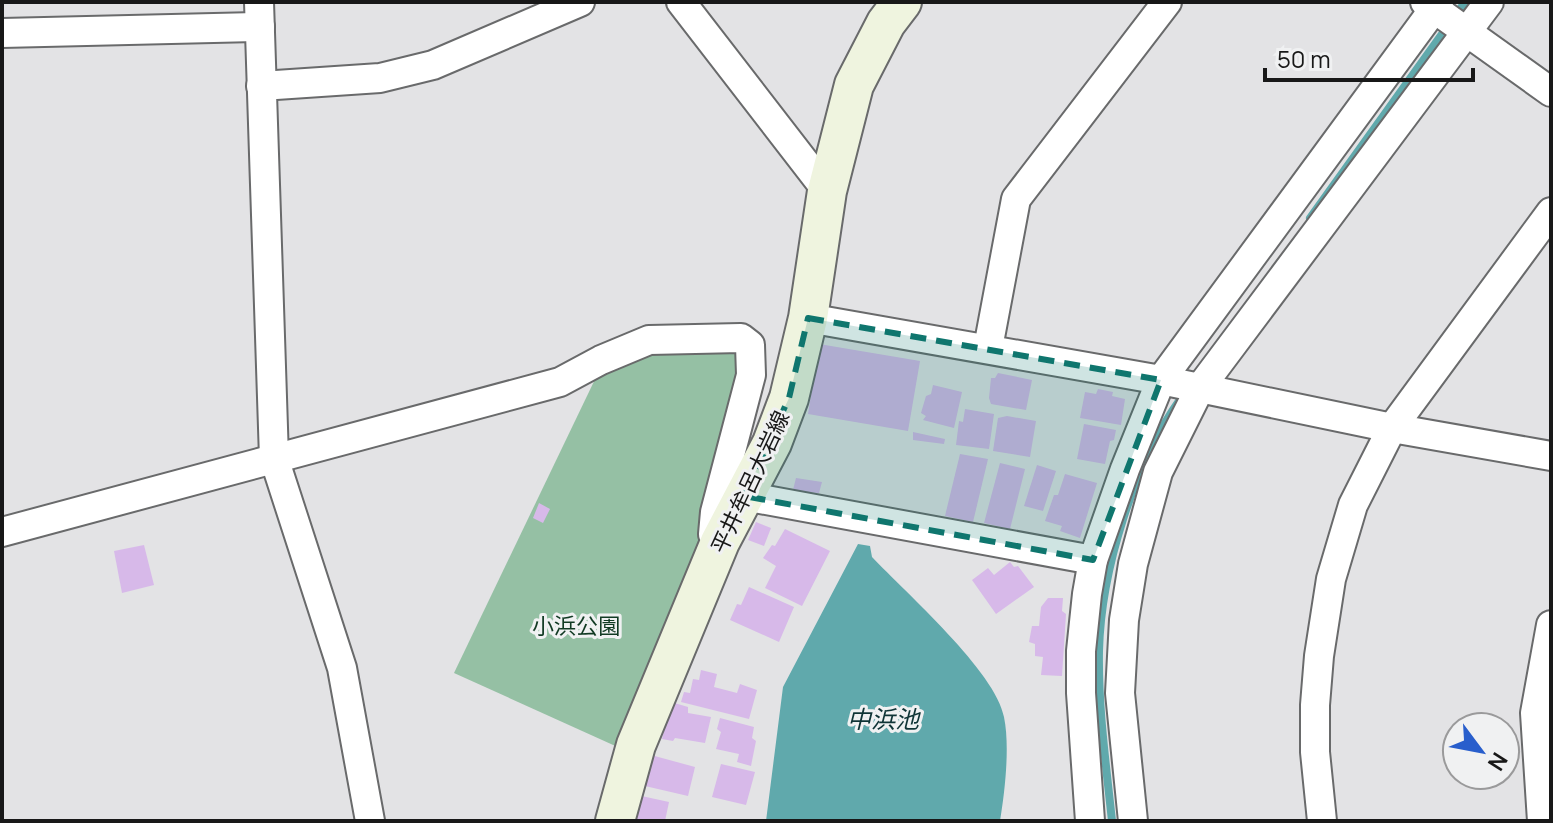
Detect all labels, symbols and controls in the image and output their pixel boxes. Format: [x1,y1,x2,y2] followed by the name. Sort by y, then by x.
[1265,32,1473,82] scale bar
[1277,42,1331,75] text: 50 m
[704,406,796,558] street label: 平井牟呂大岩線
[532,611,620,641] park label: 小浜公園
[847,702,921,735] water label: 中浜池
[1441,711,1521,791] north arrow
[1481,747,1515,776] text: N

